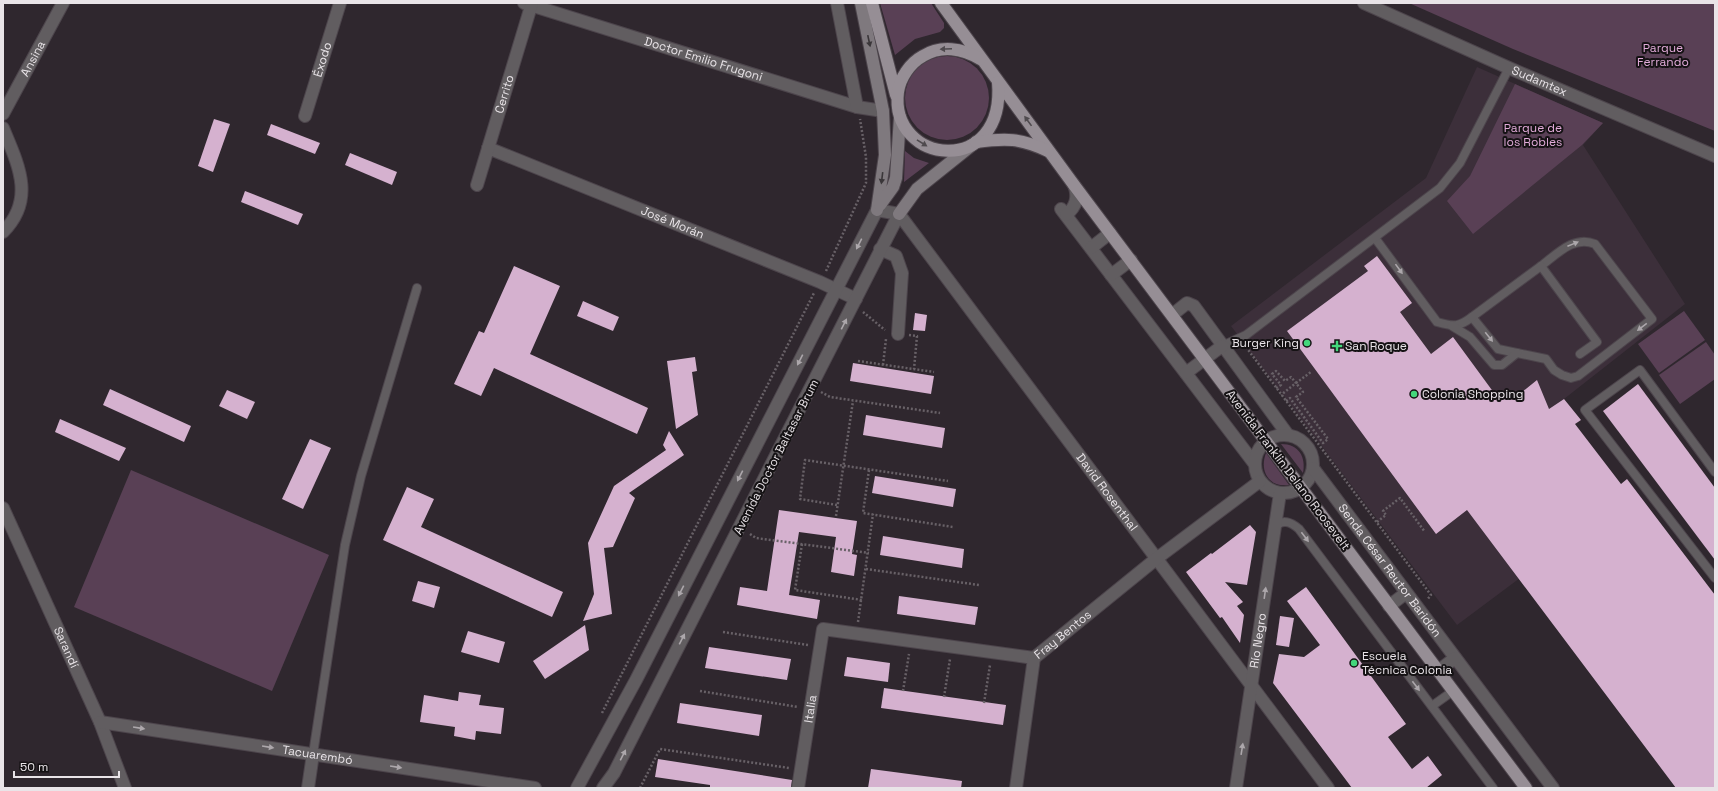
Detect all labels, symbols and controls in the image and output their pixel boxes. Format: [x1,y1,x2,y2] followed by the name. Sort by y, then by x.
[642,33,765,85] street label: Doctor Emilio Frugoni
[867,35,873,47] one-way arrow
[17,38,49,79] street label: Ansina
[309,40,335,79] street label: Éxodo
[1637,40,1689,70] park label: Parque Ferrando
[940,46,952,53] one-way arrow
[1509,62,1570,100] street label: Sudamtex
[491,73,518,115] street label: Cerrito
[1023,116,1032,127] one-way arrow
[1504,120,1562,150] park label: Parque de los Robles
[917,139,927,147] one-way arrow
[879,172,885,184] one-way arrow
[638,202,707,242] street label: José Morán
[856,239,863,250] one-way arrow
[1567,241,1579,247] one-way arrow
[1394,264,1402,274] one-way arrow
[841,318,847,330] one-way arrow
[1637,322,1648,331] one-way arrow
[1484,332,1493,342] one-way arrow
[1232,335,1299,351] place label: Burger King
[1302,338,1312,348] marker: Burger King
[1345,338,1407,354] place label: San Roque
[1332,341,1342,351] marker: San Roque
[797,354,803,366] one-way arrow
[730,377,822,537] street label: Avenida Doctor Baltasar Brum
[1422,386,1523,402] place label: Colonia Shopping
[1222,387,1354,553] street label: Avenida Franklin Delano Roosevelt
[1409,389,1419,399] marker: Colonia Shopping
[1073,450,1141,534] street label: David Rosenthal
[737,470,743,481] one-way arrow
[1335,501,1445,640] street label: Senda César Reutor Baridón
[1301,531,1309,542] one-way arrow
[678,585,684,597] one-way arrow
[1262,587,1268,599] one-way arrow
[1031,607,1095,663] street label: Fray Bentos
[1246,612,1270,669] street label: Río Negro
[50,624,82,671] street label: Sarandí
[679,633,686,645] one-way arrow
[1362,648,1452,678] place label: Escuela Técnica Colonia
[1349,658,1359,668] marker: Escuela Técnica Colonia
[1412,680,1420,691] one-way arrow
[800,694,821,724] street label: Italia
[133,725,145,731] one-way arrow
[281,742,354,768] street label: Tacuarembó
[1239,743,1245,756] one-way arrow
[262,744,274,750] one-way arrow
[620,749,626,760] one-way arrow
[14,753,119,779] scale bar
[20,759,48,775] text: 50 m
[390,764,402,770] one-way arrow

